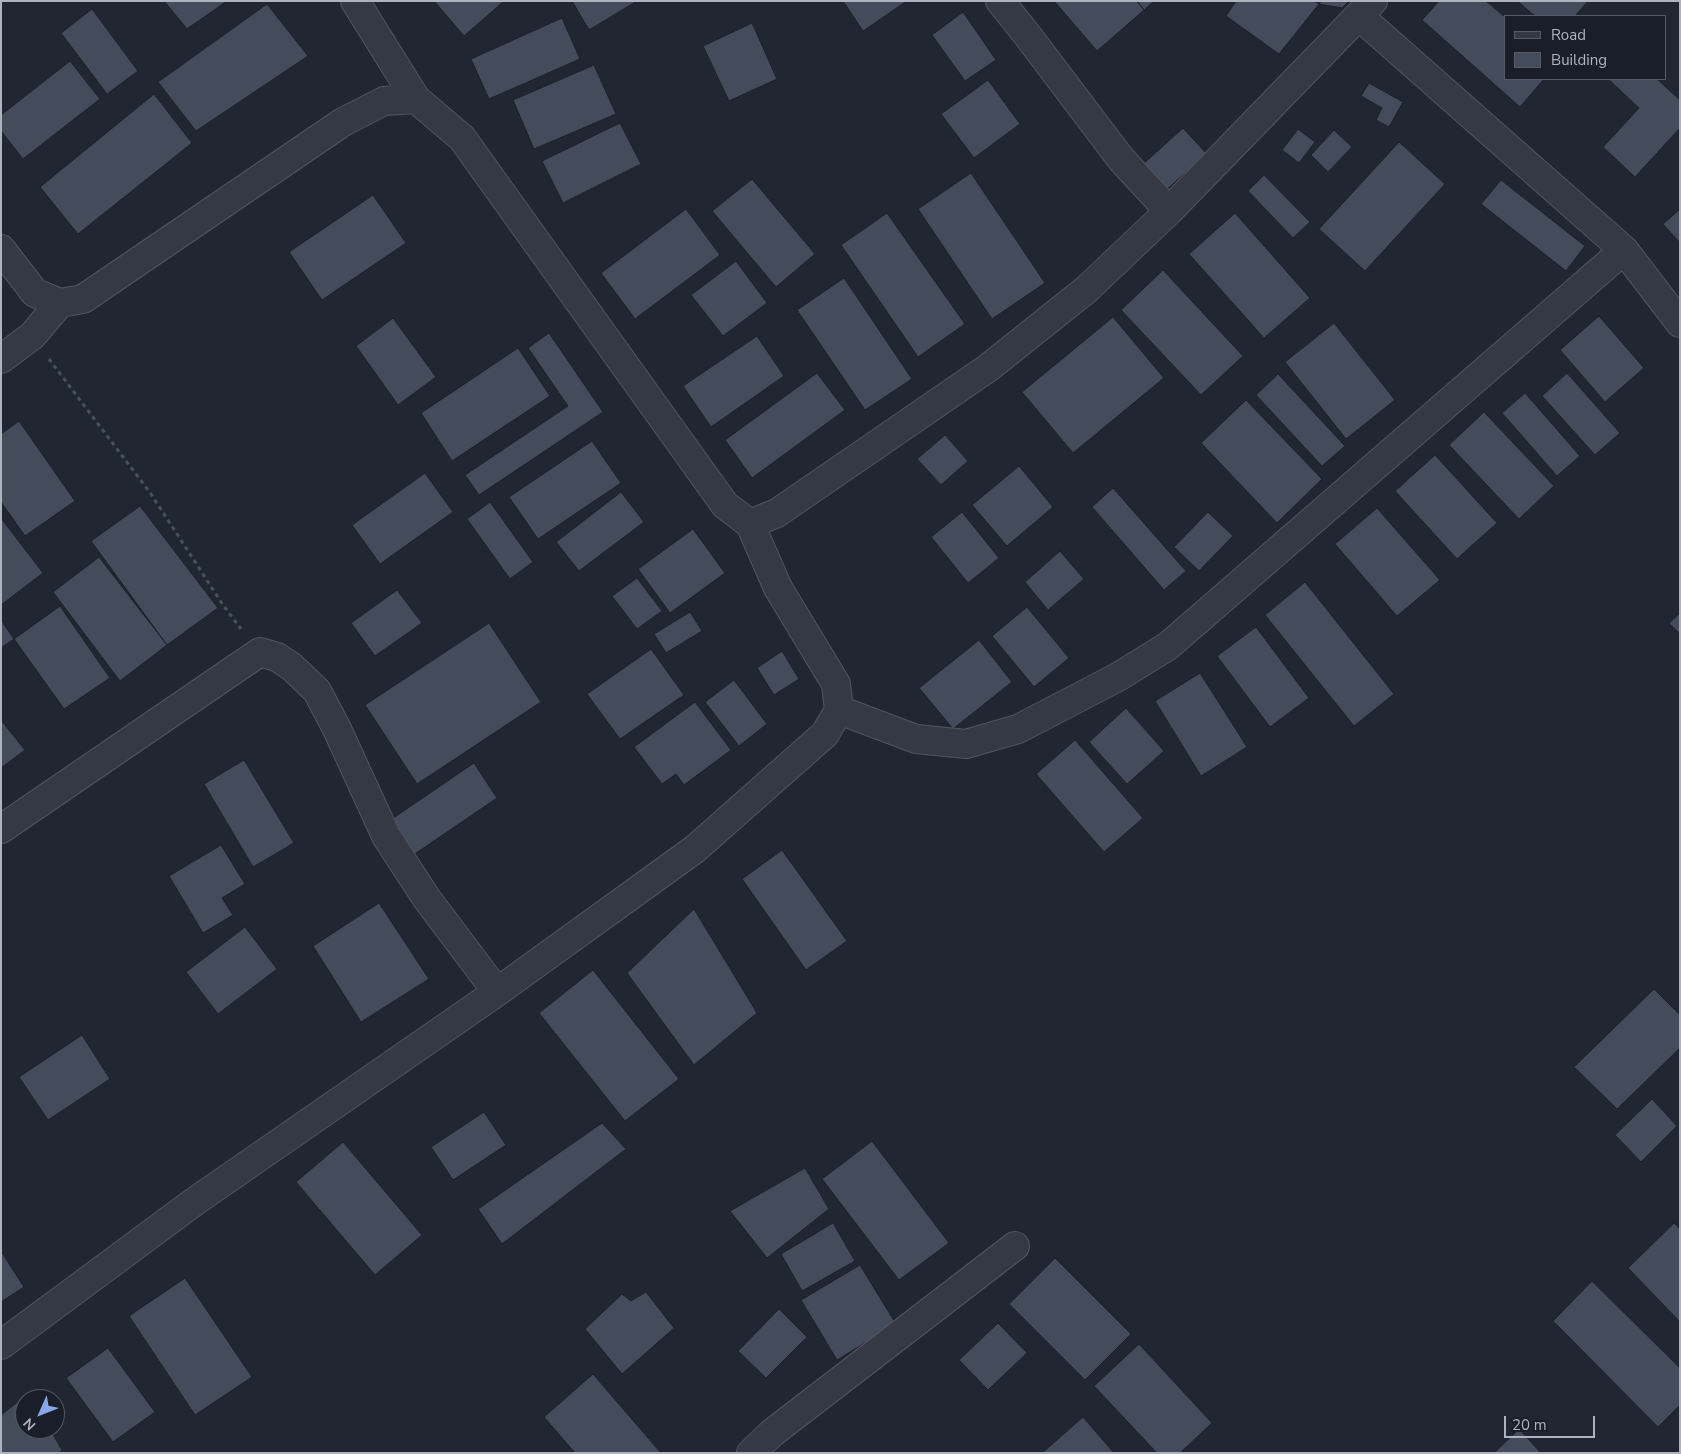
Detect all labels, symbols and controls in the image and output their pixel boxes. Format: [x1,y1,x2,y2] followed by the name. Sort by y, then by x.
[1504,15,1666,80] legend
[1551,25,1586,45] text: Road
[1551,50,1607,70] text: Building
[15,1389,65,1439] north arrow
[1506,1406,1597,1438] scale bar
[19,1414,40,1434] text: N
[1512,1415,1547,1435] text: 20 m

